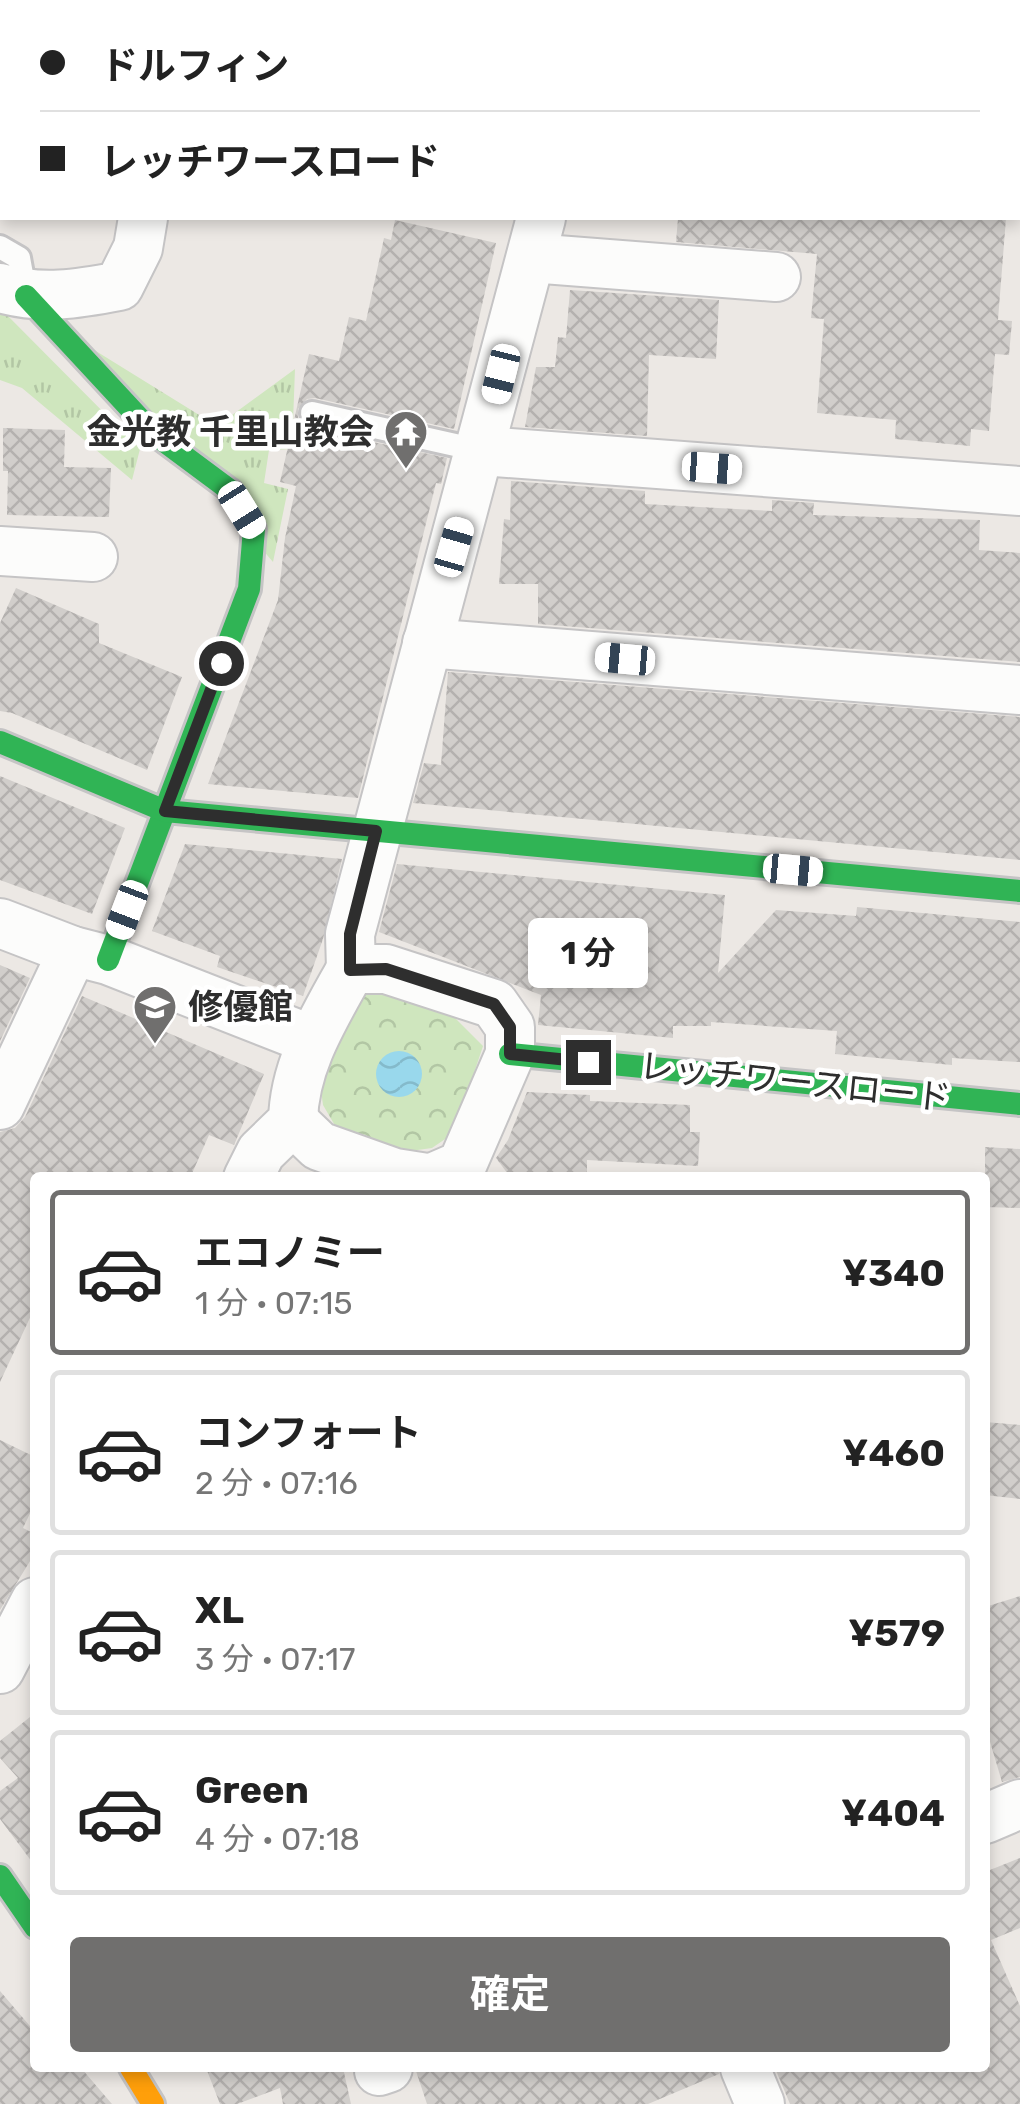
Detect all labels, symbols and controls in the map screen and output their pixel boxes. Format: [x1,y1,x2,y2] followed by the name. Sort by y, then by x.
[100,43,289,89] text: ドルフィン
[100,139,440,185] text: レッチワースロード
[479,341,523,407] car
[383,409,429,470] temple icon: 金光教 千里山教会
[87,411,374,453] place label: 金光教 千里山教会
[681,451,743,485] car
[213,477,271,543] car
[431,514,477,580] car
[199,641,244,686] route start
[594,641,656,677] car
[762,852,824,888] car
[102,877,152,943] car
[528,917,648,987] callout: 1 分
[561,934,615,972] text: 1 分
[132,984,178,1045] school or university icon: 修優館
[188,986,293,1028] place label: 修優館
[566,1040,611,1085] route end
[637,1045,953,1119] street label: レッチワースロード
[75,1228,165,1318] icon: car
[195,1230,385,1276] text: エコノミー
[842,1250,945,1296] text: ¥340
[195,1284,352,1322] text: 1 分 · 07:15
[75,1408,165,1498] icon: car
[195,1410,422,1456] text: コンフォート
[842,1430,945,1476] text: ¥460
[195,1464,358,1502] text: 2 分 · 07:16
[195,1587,244,1633] text: XL
[75,1588,165,1678] icon: car
[848,1610,945,1656] text: ¥579
[195,1640,355,1678] text: 3 分 · 07:17
[195,1767,309,1813] text: Green
[75,1768,165,1858] icon: car
[841,1790,945,1836] text: ¥404
[195,1820,360,1858] text: 4 分 · 07:18
[70,1937,950,2052] button: 確定

